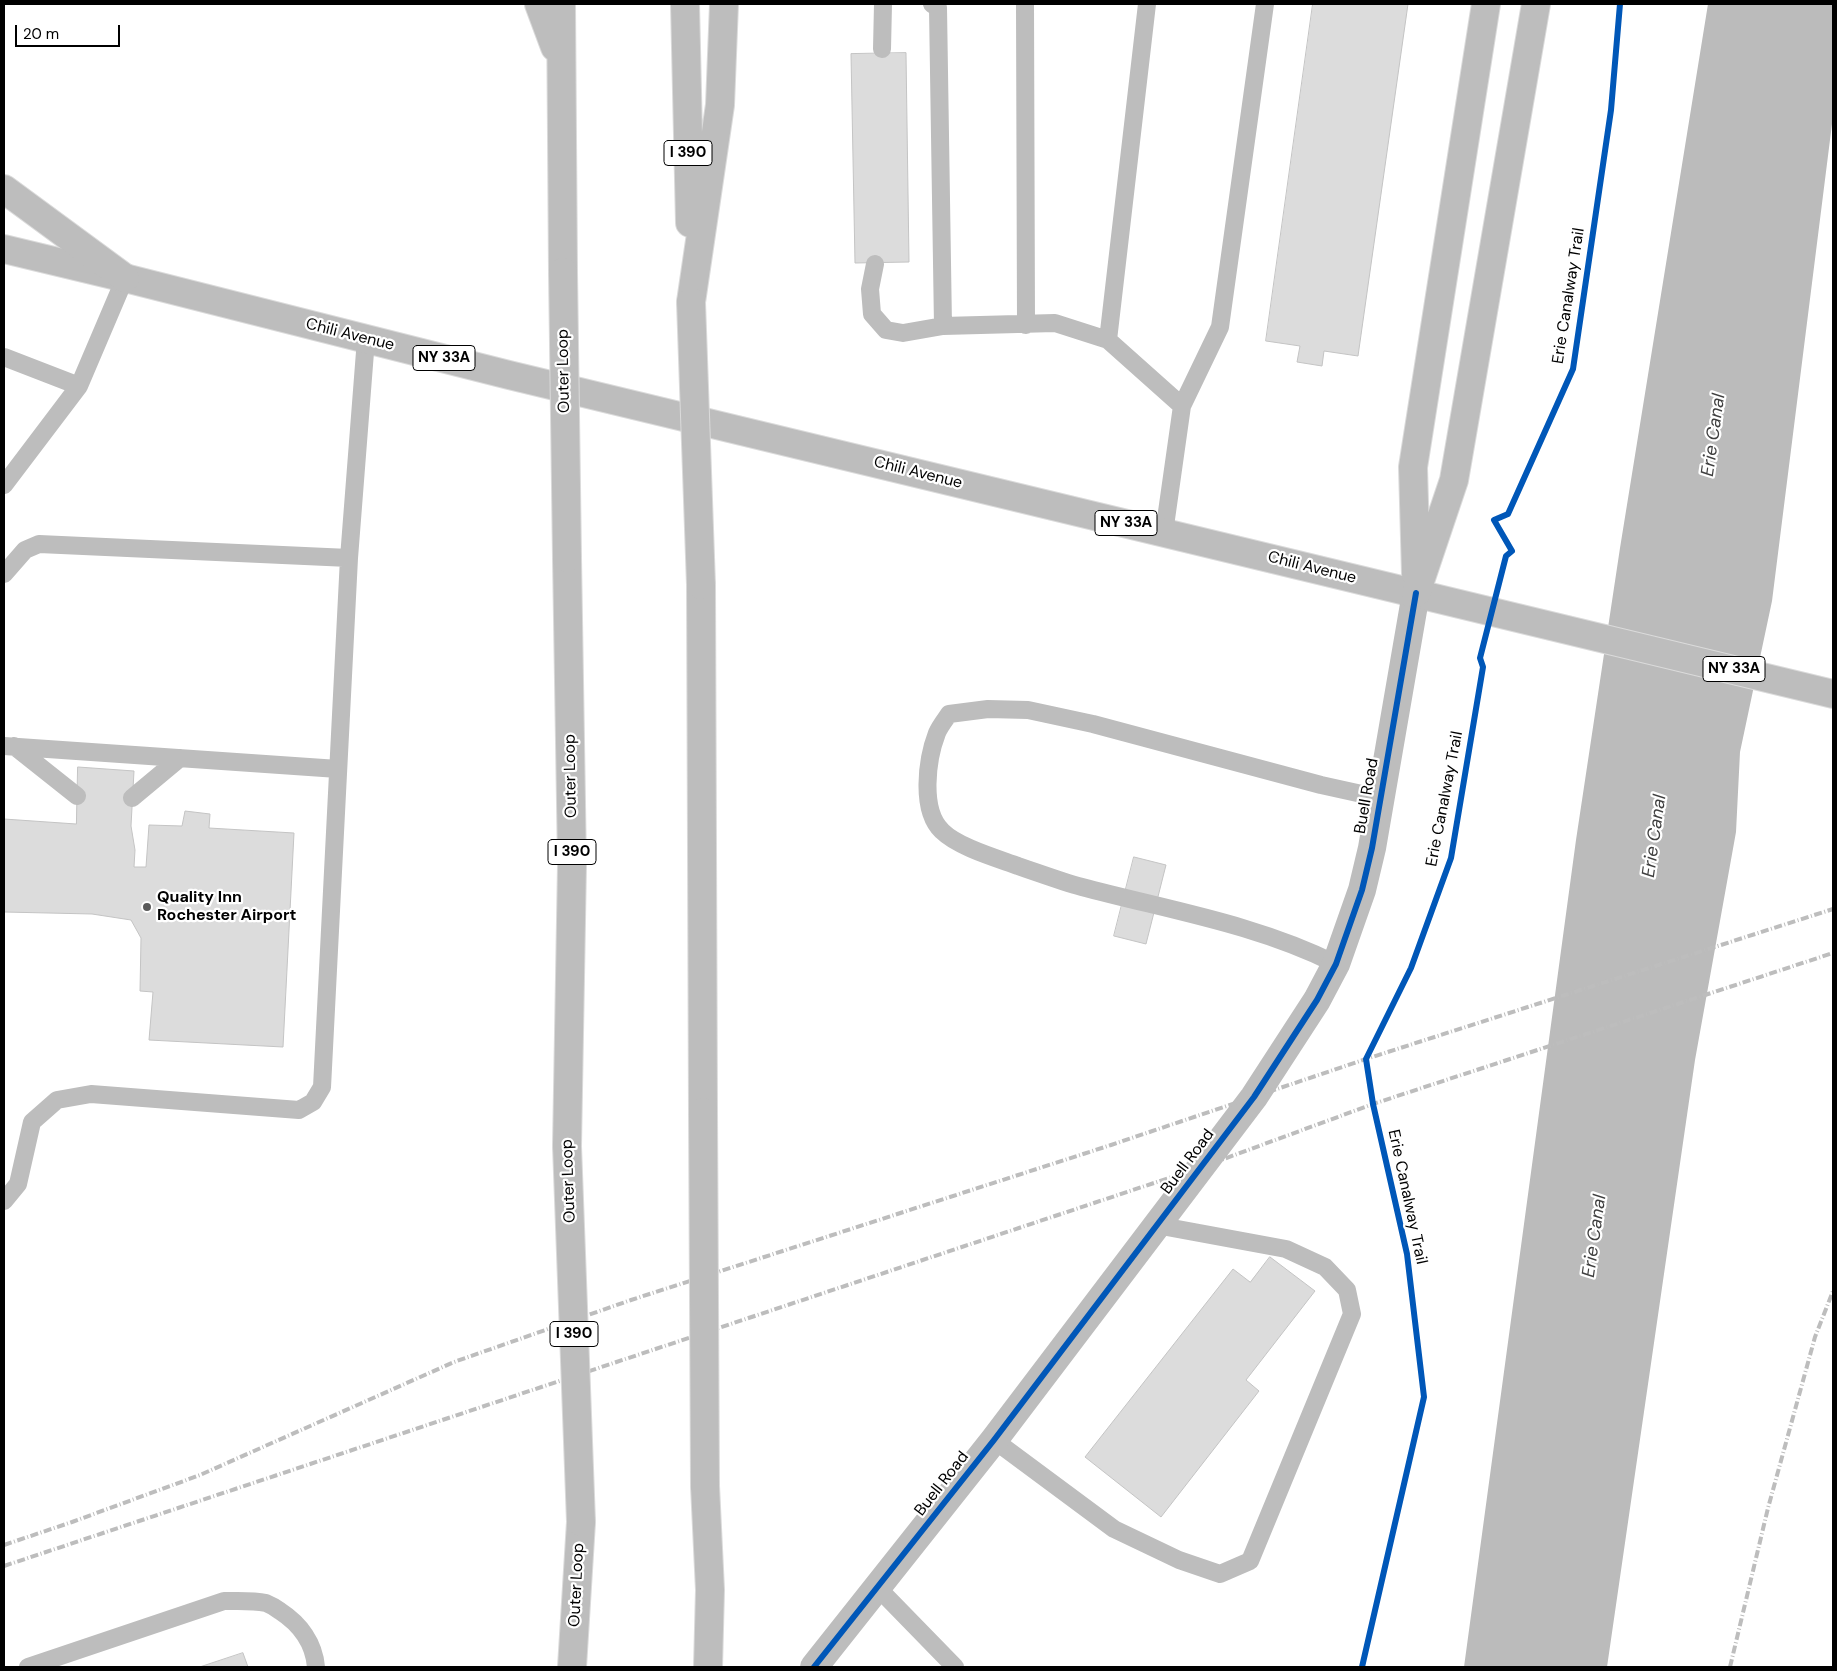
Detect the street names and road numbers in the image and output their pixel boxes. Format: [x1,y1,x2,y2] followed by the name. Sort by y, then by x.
[664,140,712,166] road number: I 390
[1549,227,1589,365] street label: Erie Canalway Trail
[304,315,396,355] street label: Chili Avenue
[554,329,574,413] street label: Outer Loop
[413,346,475,370] road number: NY 33A
[872,453,964,493] street label: Chili Avenue
[1095,510,1157,536] road number: NY 33A
[1266,548,1358,588] street label: Chili Avenue
[1703,656,1765,682] road number: NY 33A
[1422,730,1468,868] street label: Erie Canalway Trail
[561,734,581,818] street label: Outer Loop
[1351,757,1383,835] street label: Buell Road
[548,840,596,864] road number: I 390
[1157,1126,1219,1198] street label: Buell Road
[1383,1128,1431,1266] street label: Erie Canalway Trail
[558,1139,580,1223] street label: Outer Loop
[550,1322,598,1346] road number: I 390
[911,1448,973,1520] street label: Buell Road
[565,1543,589,1627] street label: Outer Loop

